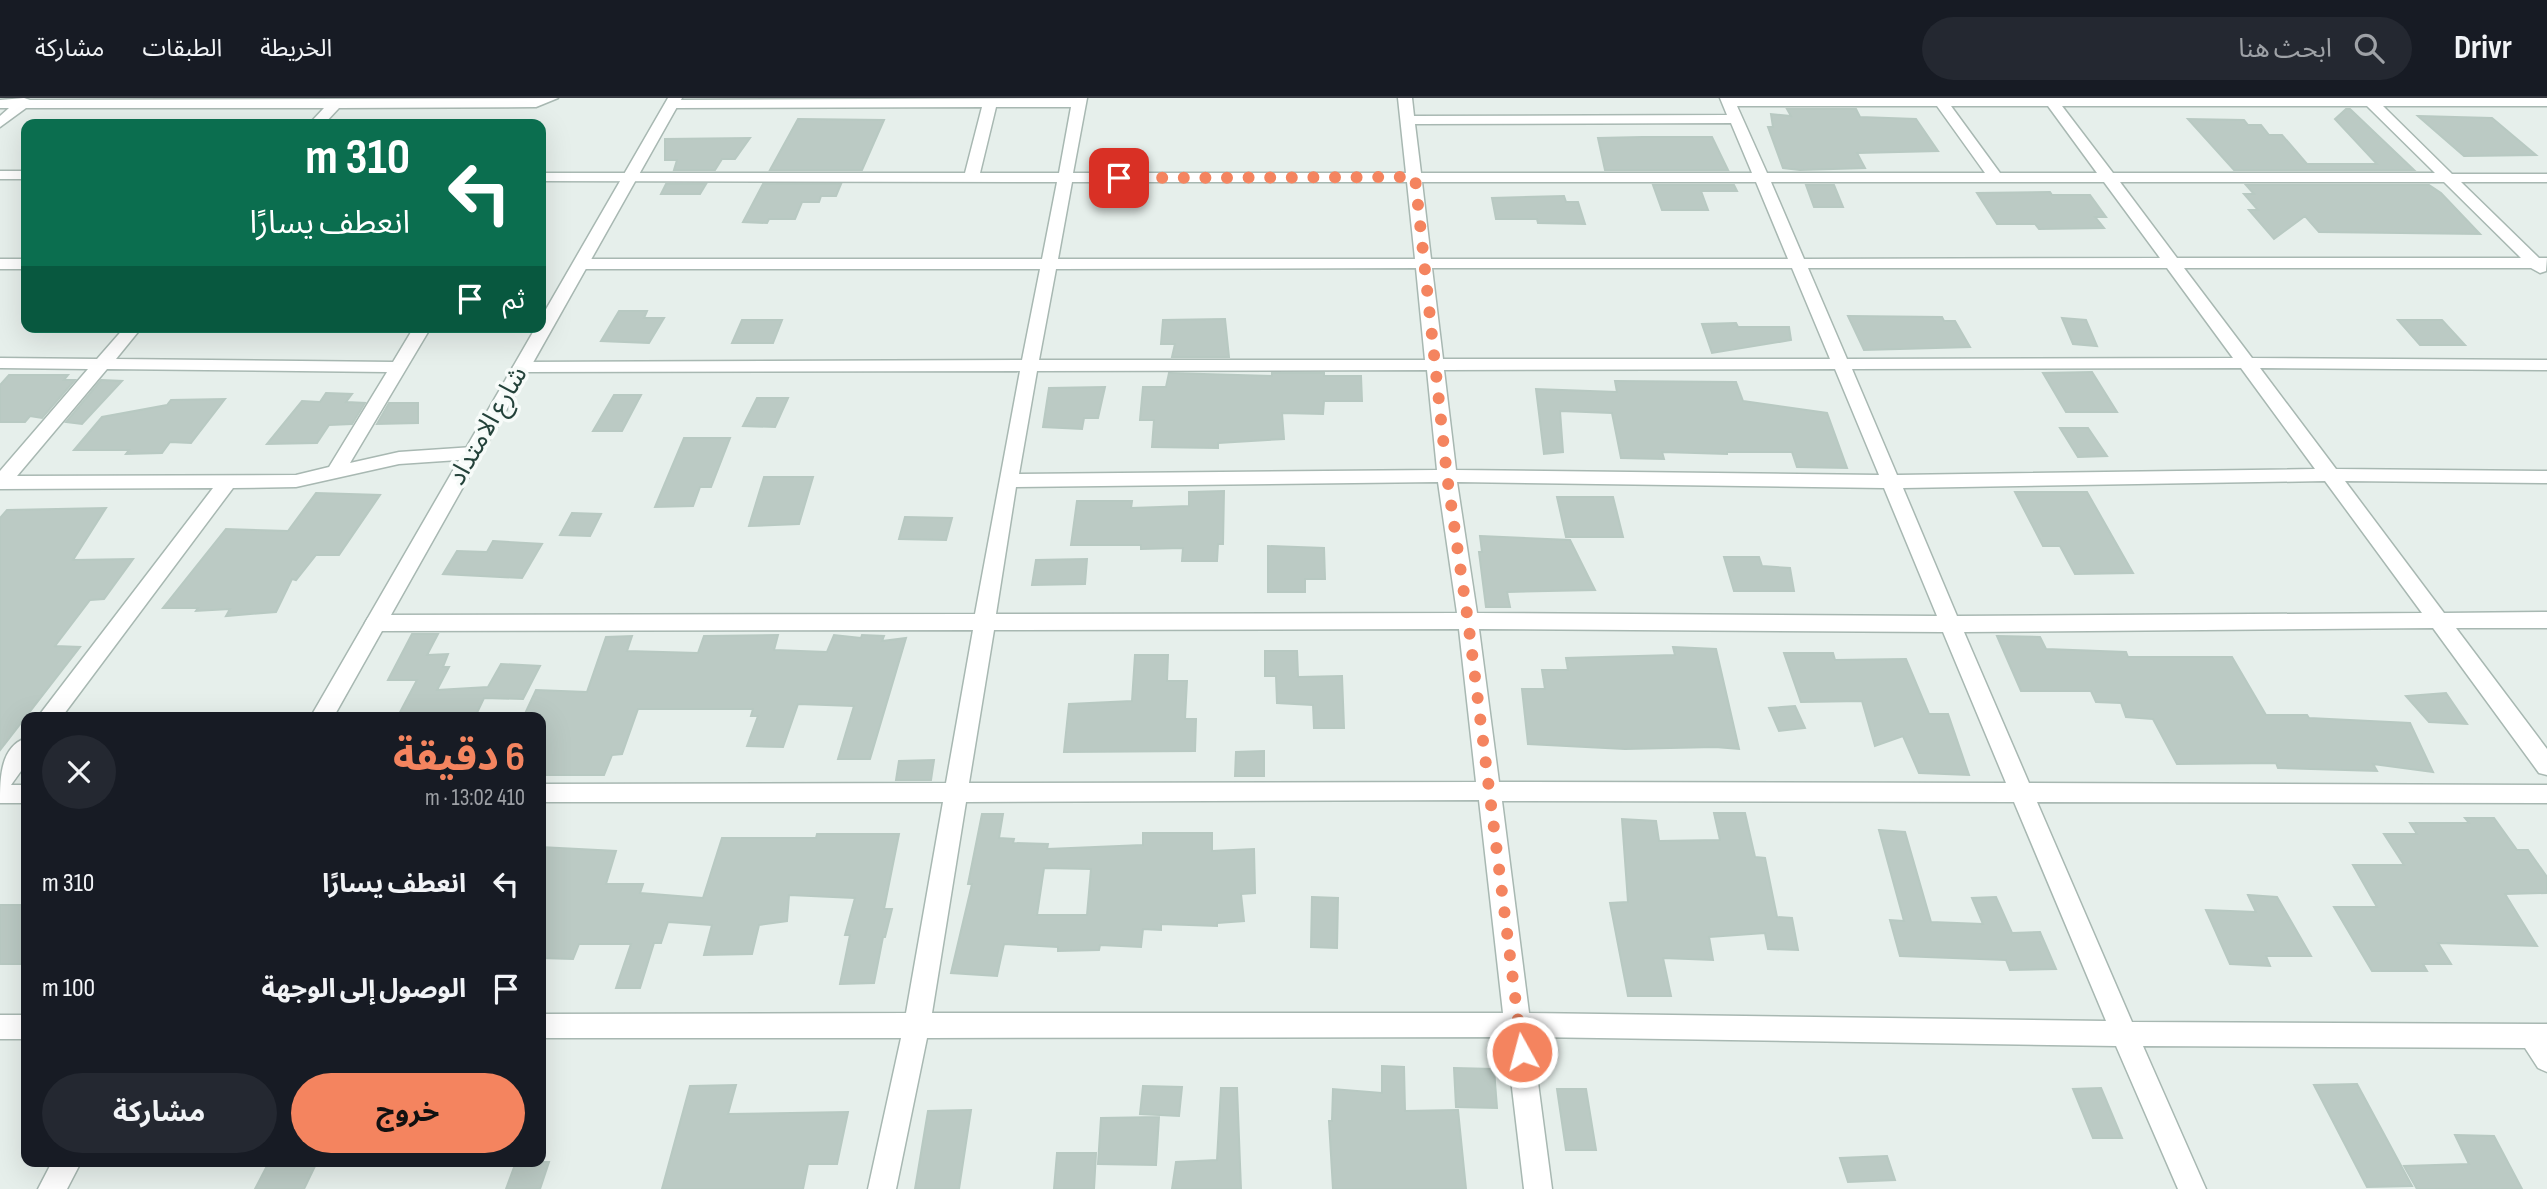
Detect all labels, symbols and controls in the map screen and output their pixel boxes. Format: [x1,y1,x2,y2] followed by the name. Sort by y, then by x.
[1922,17,2412,80] search box
[2454,28,2512,68] text: Drivr
[2350,29,2388,67] icon: search
[35,34,104,63] text: مشاركة
[142,34,222,63] text: الطبقات
[260,34,332,63] text: الخريطة
[2238,34,2332,65] text: ابحث هنا
[305,129,410,188] text: 310 m
[434,147,525,238] icon: left
[1089,148,1149,208] pin
[1100,159,1138,197] icon: arrive
[250,204,410,243] text: انعطف يسارًا
[451,280,489,318] icon: arrive
[503,285,525,316] text: ثم
[442,361,536,492] street label: شارع الامتداد
[393,732,525,783] text: 6 دقيقة
[42,735,116,809] button: close
[425,784,525,812] text: 410 m · 13:02
[487,865,525,903] icon: left
[42,868,94,899] text: 310 m
[322,869,466,900] text: انعطف يسارًا
[487,970,525,1008] icon: arrive
[42,973,95,1004] text: 100 m
[262,974,466,1005] text: الوصول إلى الوجهة
[1485,1015,1559,1089] position arrow
[42,1073,277,1153] button: مشاركة
[291,1073,525,1153] button: خروج

